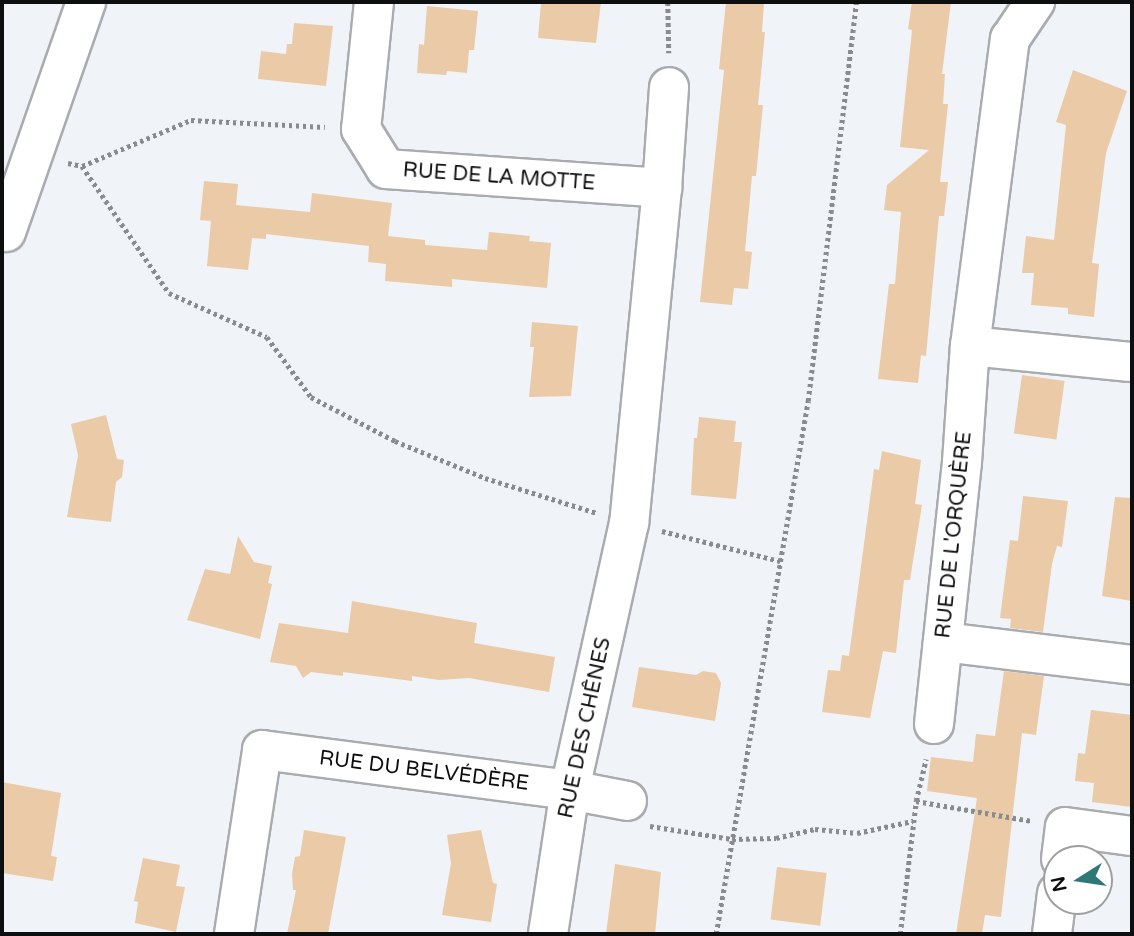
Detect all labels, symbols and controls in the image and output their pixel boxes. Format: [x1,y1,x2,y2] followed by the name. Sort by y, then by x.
[402,158,596,196] street label: RUE DE LA MOTTE
[931,430,977,640] street label: RUE DE L'ORQUÈRE
[554,635,616,821] street label: RUE DES CHÊNES
[318,746,530,796] street label: RUE DU BELVÉDÈRE
[1043,845,1113,915] north arrow
[1047,874,1072,894] text: N

